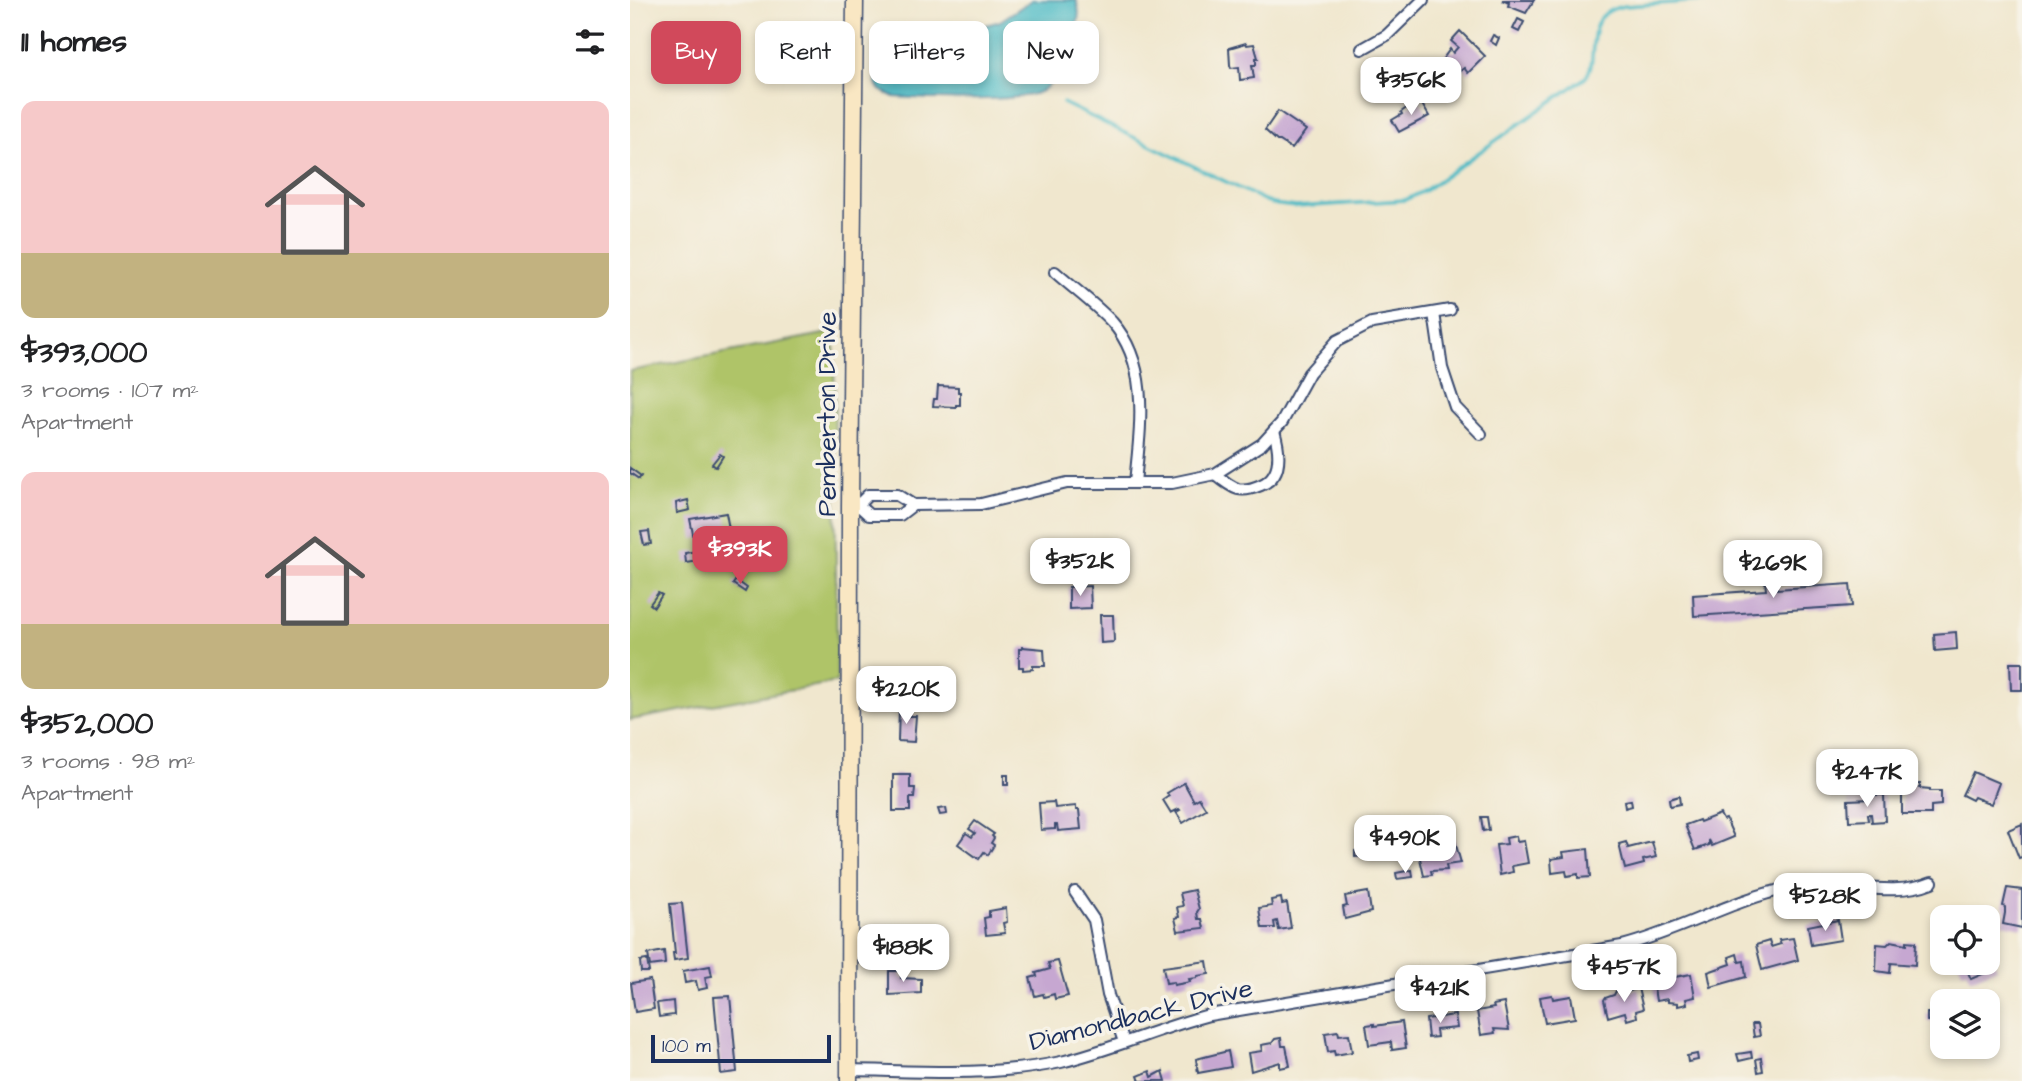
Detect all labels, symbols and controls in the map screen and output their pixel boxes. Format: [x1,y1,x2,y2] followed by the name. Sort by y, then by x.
[21,21,127,63] text: 11 homes
[651,21,741,84] chip: Buy
[755,21,855,84] chip: Rent
[869,21,989,84] chip: Filters
[1003,21,1099,84] chip: New
[571,23,609,61] icon: filters
[1362,58,1460,117] pin: $356K
[1376,64,1446,96] text: $356K
[252,147,378,273] icon: home
[809,311,845,517] street label: Pemberton Drive
[21,332,147,374] text: $393,000
[21,374,199,406] text: 3 rooms · 107 m²
[21,406,133,438] text: Apartment
[252,518,378,644] icon: home
[691,526,789,586] pin: $393K
[708,533,772,565] text: $393K
[1031,538,1129,598] pin: $352K
[1724,540,1822,600] pin: $269K
[1046,545,1114,577] text: $352K
[1739,547,1807,579] text: $269K
[857,666,955,726] pin: $220K
[872,673,940,705] text: $220K
[21,703,153,745] text: $352,000
[21,745,195,777] text: 3 rooms · 98 m²
[1818,750,1916,809] pin: $247K
[1832,756,1902,788] text: $247K
[21,777,133,809] text: Apartment
[1356,816,1454,875] pin: $490K
[1370,822,1440,854] text: $490K
[1776,874,1874,933] pin: $528K
[1789,880,1861,912] text: $528K
[1930,905,2000,1059] map controls
[1930,905,2000,975] button: locate
[854,925,952,984] pin: $188K
[873,931,933,963] text: $188K
[1575,944,1673,1004] pin: $457K
[1588,951,1660,983] text: $457K
[1391,965,1489,1025] pin: $421K
[1026,970,1256,1060] street label: Diamondback Drive
[1411,972,1469,1004] text: $421K
[1930,989,2000,1059] button: layers
[651,1032,831,1064] scale bar
[662,1033,711,1060] text: 100 m

